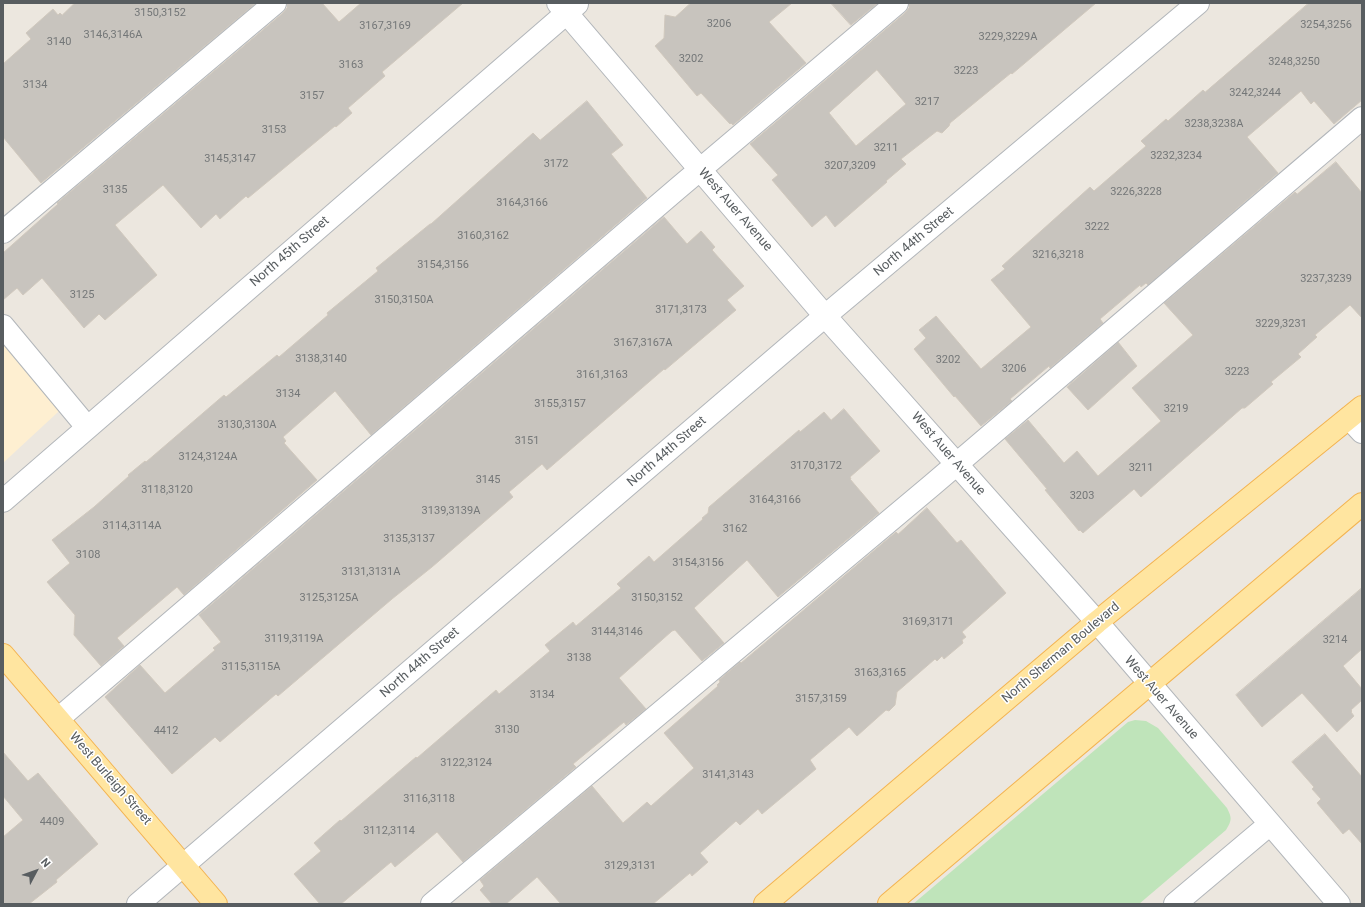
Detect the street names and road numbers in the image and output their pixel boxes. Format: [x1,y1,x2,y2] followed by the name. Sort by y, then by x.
[695,165,775,255] street label: West Auer Avenue
[871,204,957,280] street label: North 44th Street
[247,213,333,291] street label: North 45th Street
[908,409,988,499] street label: West Auer Avenue
[624,413,710,491] street label: North 44th Street
[999,599,1123,707] street label: North Sherman Boulevard
[377,624,463,702] street label: North 44th Street
[1121,653,1201,743] street label: West Auer Avenue
[66,730,154,828] street label: West Burleigh Street

